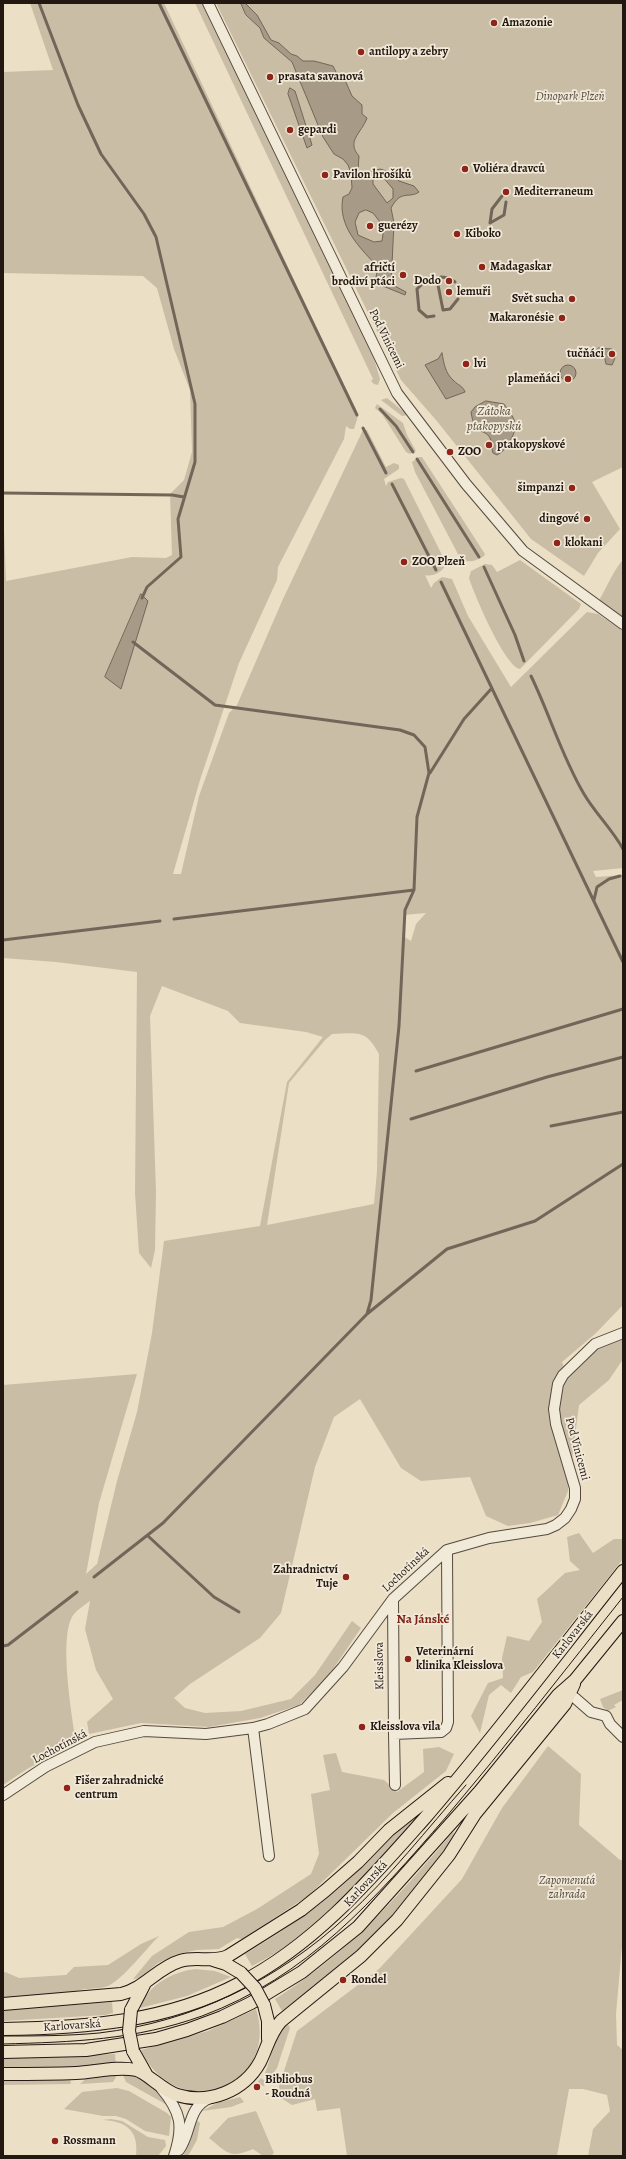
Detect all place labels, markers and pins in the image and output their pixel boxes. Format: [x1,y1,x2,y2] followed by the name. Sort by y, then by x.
[502,16,553,30] place label: Amazonie
[489,18,499,28] marker: Amazonie
[369,45,448,59] place label: antilopy a zebry
[356,47,366,57] marker: antilopy a zebry
[278,70,363,84] place label: prasata savanová
[265,72,275,82] marker: prasata savanová
[298,123,337,137] place label: gepardi
[285,125,295,135] marker: gepardi
[473,162,545,176] place label: Voliéra dravců
[460,164,470,174] marker: Voliéra dravců
[333,168,411,182] place label: Pavilon hrošíků
[320,170,330,180] marker: Pavilon hrošíků
[514,185,593,199] place label: Mediterraneum
[501,187,511,197] marker: Mediterraneum
[378,219,418,233] place label: guerézy
[365,221,375,231] marker: guerézy
[465,227,501,241] place label: Kiboko
[452,229,462,239] marker: Kiboko
[490,260,551,274] place label: Madagaskar
[332,261,395,289] place label: afričtí brodiví ptáci
[477,262,487,272] marker: Madagaskar
[398,270,408,280] marker: afričtí brodiví ptáci
[414,274,441,288] place label: Dodo
[444,276,454,286] marker: Dodo
[457,285,491,299] place label: lemuři
[444,287,454,297] marker: lemuři
[512,292,564,306] place label: Svět sucha
[567,294,577,304] marker: Svět sucha
[489,311,554,325] place label: Makaronésie
[557,313,567,323] marker: Makaronésie
[567,347,604,361] place label: tučňáci
[607,349,617,359] marker: tučňáci
[474,357,486,371] place label: lvi
[461,359,471,369] marker: lvi
[508,372,560,386] place label: plameňáci
[563,374,573,384] marker: plameňáci
[497,438,565,452] place label: ptakopyskové
[484,440,494,450] marker: ptakopyskové
[458,445,481,459] place label: ZOO
[445,447,455,457] marker: ZOO
[518,481,564,495] place label: šimpanzi
[567,483,577,493] marker: šimpanzi
[539,512,579,526] place label: dingové
[582,514,592,524] marker: dingové
[565,536,603,550] place label: klokani
[552,538,562,548] marker: klokani
[412,555,465,569] place label: ZOO Plzeň
[399,557,409,567] marker: ZOO Plzeň
[273,1563,338,1591] place label: Zahradnictví Tuje
[341,1572,351,1582] marker: Zahradnictví Tuje
[416,1645,503,1673] place label: Veterinární klinika Kleisslova
[403,1654,413,1664] marker: Veterinární klinika Kleisslova
[370,1720,440,1734] place label: Kleisslova vila
[357,1722,367,1732] marker: Kleisslova vila
[75,1774,164,1802] place label: Fišer zahradnické centrum
[62,1783,72,1793] marker: Fišer zahradnické centrum
[351,1973,386,1987] place label: Rondel
[338,1975,348,1985] marker: Rondel
[265,2073,313,2101] place label: Bibliobus - Roudná
[252,2082,262,2092] marker: Bibliobus - Roudná
[63,2134,116,2148] place label: Rossmann
[50,2136,60,2146] marker: Rossmann

